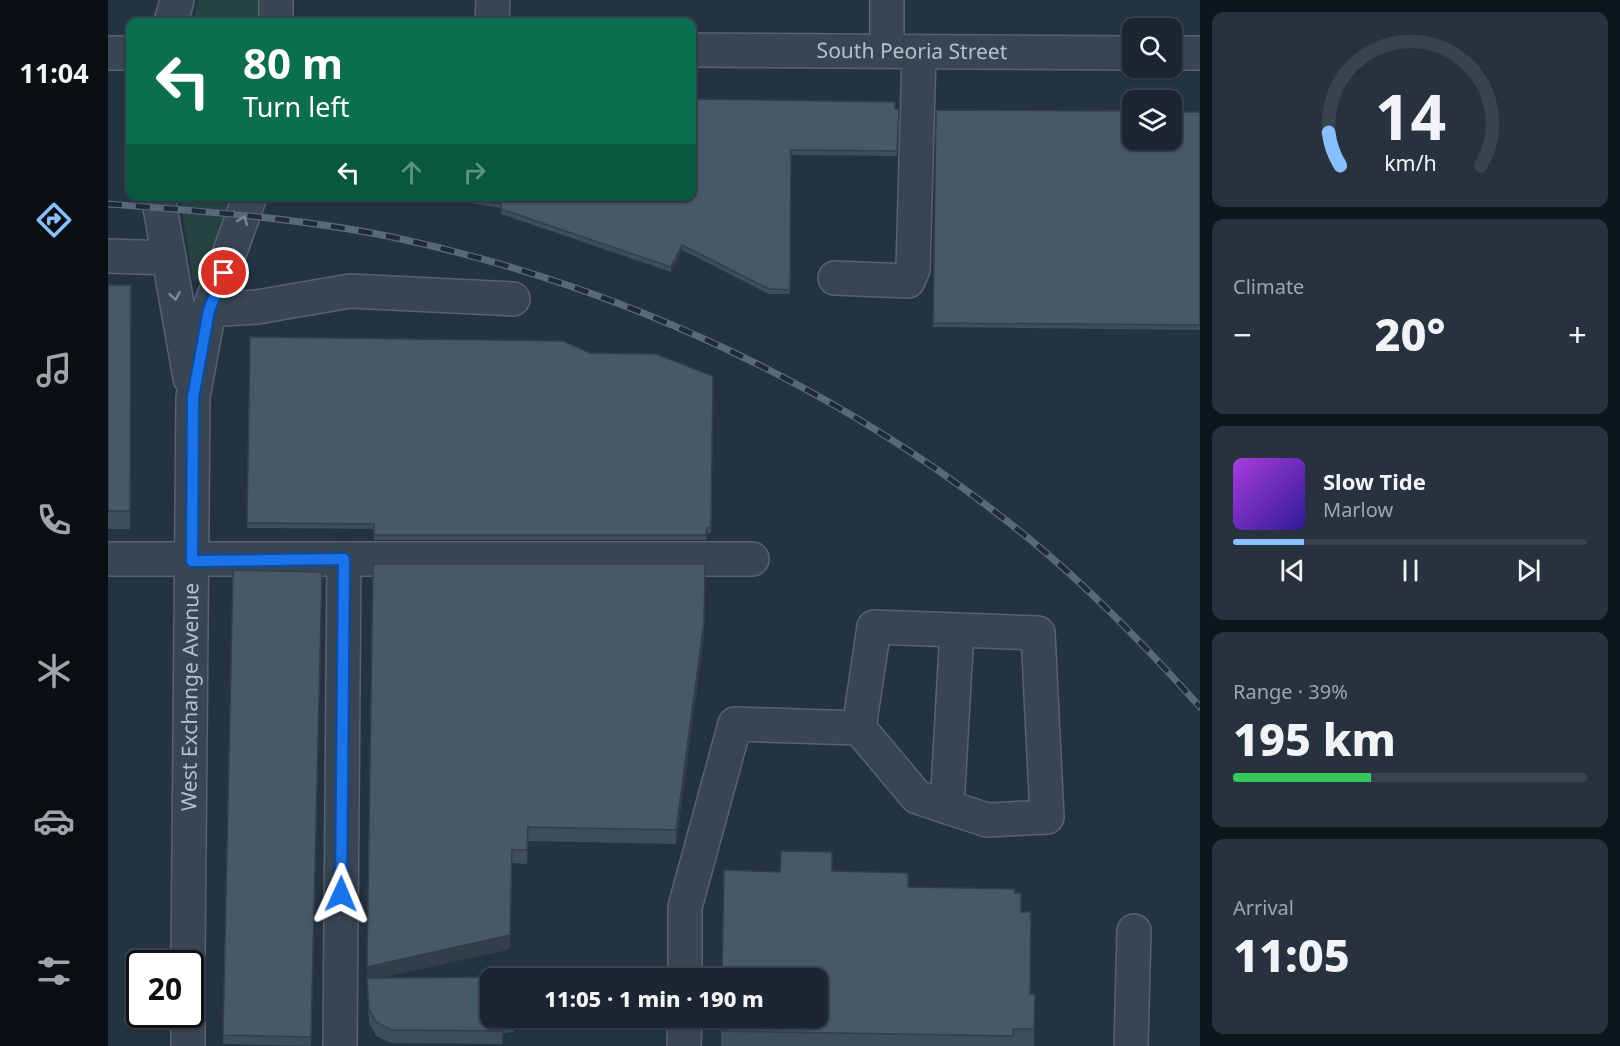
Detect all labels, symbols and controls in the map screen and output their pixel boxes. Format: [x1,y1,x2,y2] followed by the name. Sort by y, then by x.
[1122,18,1182,150] map controls
[1122,18,1182,78] button: search
[243,34,343,91] text: 80 m
[817,36,1008,65] street label: South Peoria Street
[144,42,222,120] icon: left
[19,54,89,91] text: 11:04
[1374,74,1446,159] text: 14
[243,88,349,125] text: Turn left
[1122,90,1182,150] button: layers
[1384,149,1436,178] text: km/h
[332,156,365,189] icon: left
[395,156,428,189] icon: ahead
[458,156,491,189] icon: right
[33,199,75,241] icon: directions
[235,216,248,226] one-way arrow
[198,247,249,298] pin
[207,256,240,289] icon: arrive
[1233,273,1304,300] text: Climate
[168,290,181,300] one-way arrow
[1374,303,1446,364] text: 20°
[1233,312,1252,357] text: −
[1568,312,1587,357] text: +
[33,349,75,391] icon: music
[1323,466,1426,496] text: Slow Tide
[1323,496,1393,523] text: Marlow
[33,499,75,541] icon: phone
[1276,554,1309,587] icon: previous
[1394,554,1427,587] icon: pause
[1512,554,1545,587] icon: next
[174,583,204,811] street label: West Exchange Avenue
[33,650,75,692] icon: climate
[1233,678,1348,705] text: Range · 39%
[1233,708,1396,769] text: 195 km
[33,800,75,842] icon: car
[309,862,373,926] position arrow
[1233,894,1294,921] text: Arrival
[1233,924,1350,985] text: 11:05
[33,950,75,992] icon: filters
[126,950,204,1028] speed limit sign: 20
[544,983,764,1013] text: 11:05 · 1 min · 190 m

